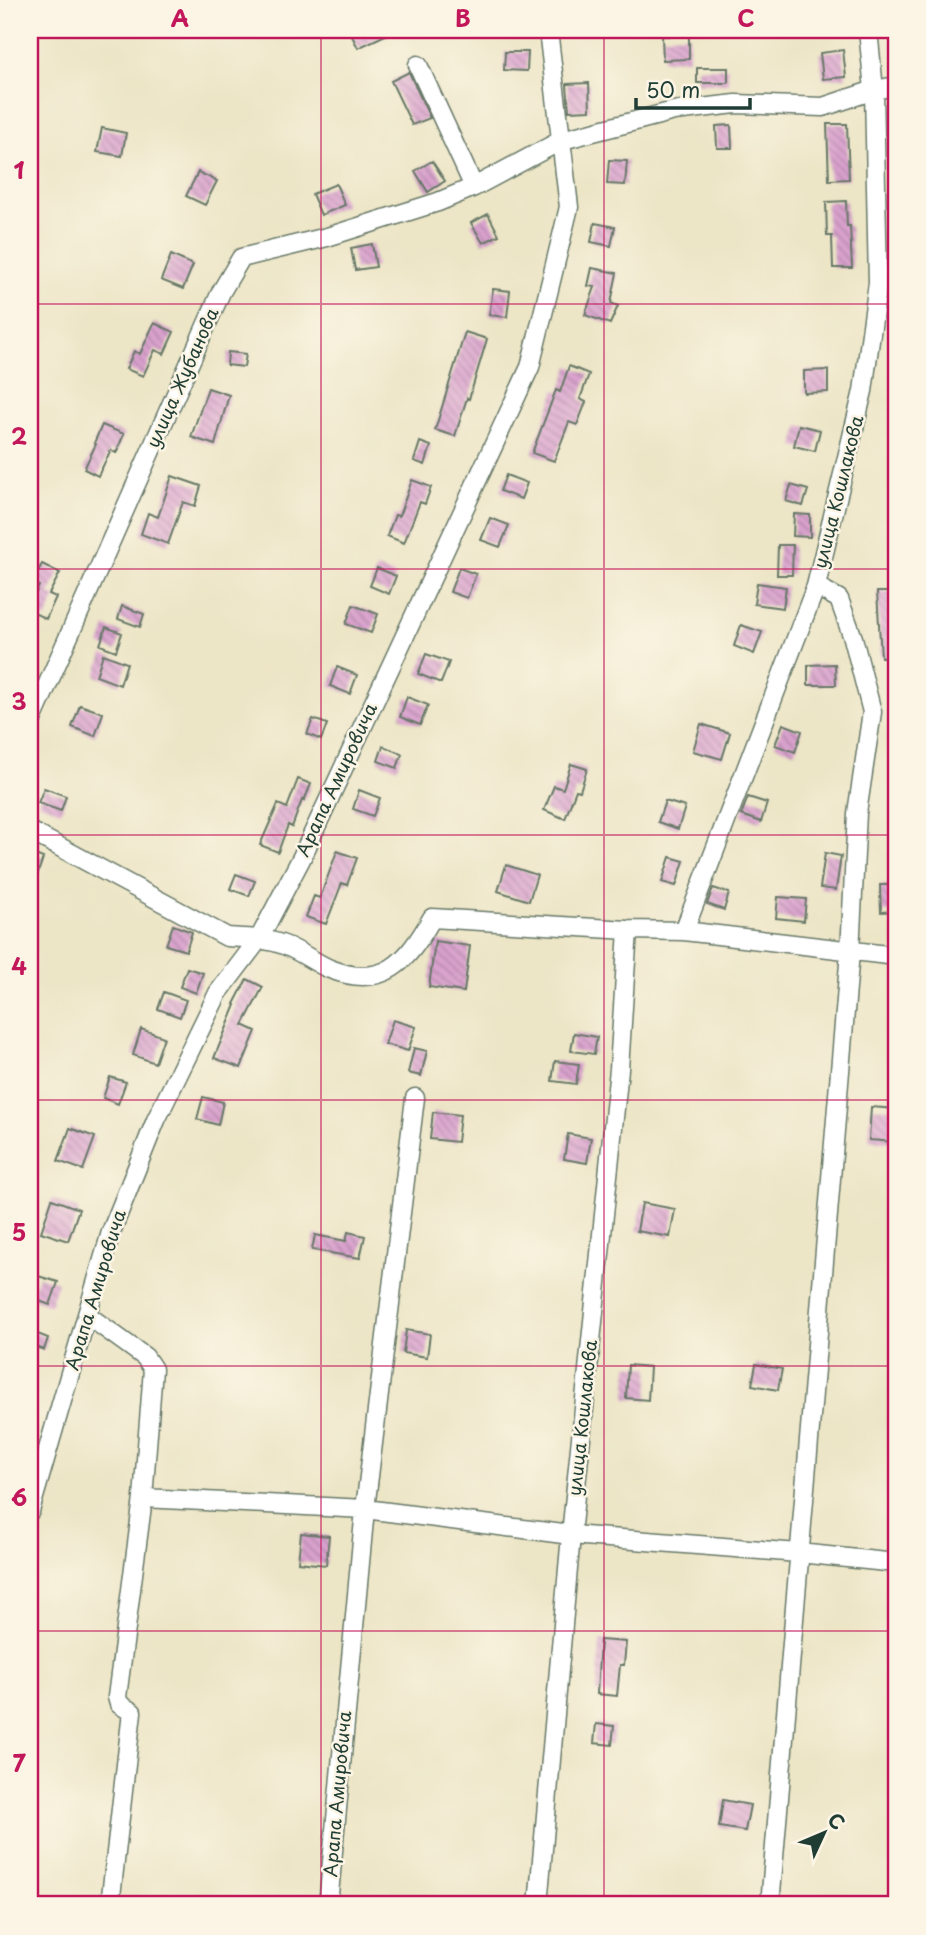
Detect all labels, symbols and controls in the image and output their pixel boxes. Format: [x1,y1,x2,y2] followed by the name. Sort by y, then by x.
[171,0,189,35] text: A
[455,0,471,35] text: B
[737,0,755,35] text: C
[636,66,749,110] scale bar
[646,73,700,105] text: 50 m
[14,152,25,187] text: 1
[139,302,225,452] street label: улица Жубанова
[805,412,870,571] street label: улица Кошлакова
[11,418,27,453] text: 2
[11,683,27,718] text: 3
[288,698,383,861] street label: Арапа Амировича
[11,948,27,983] text: 4
[57,1205,132,1373] street label: Арапа Амировича
[12,1214,26,1249] text: 5
[560,1338,603,1497] street label: улица Кошлакова
[11,1479,27,1514] text: 6
[316,1709,357,1878] street label: Арапа Амировича
[12,1745,26,1780] text: 7
[790,1798,860,1868] north arrow
[822,1806,852,1835] text: С

